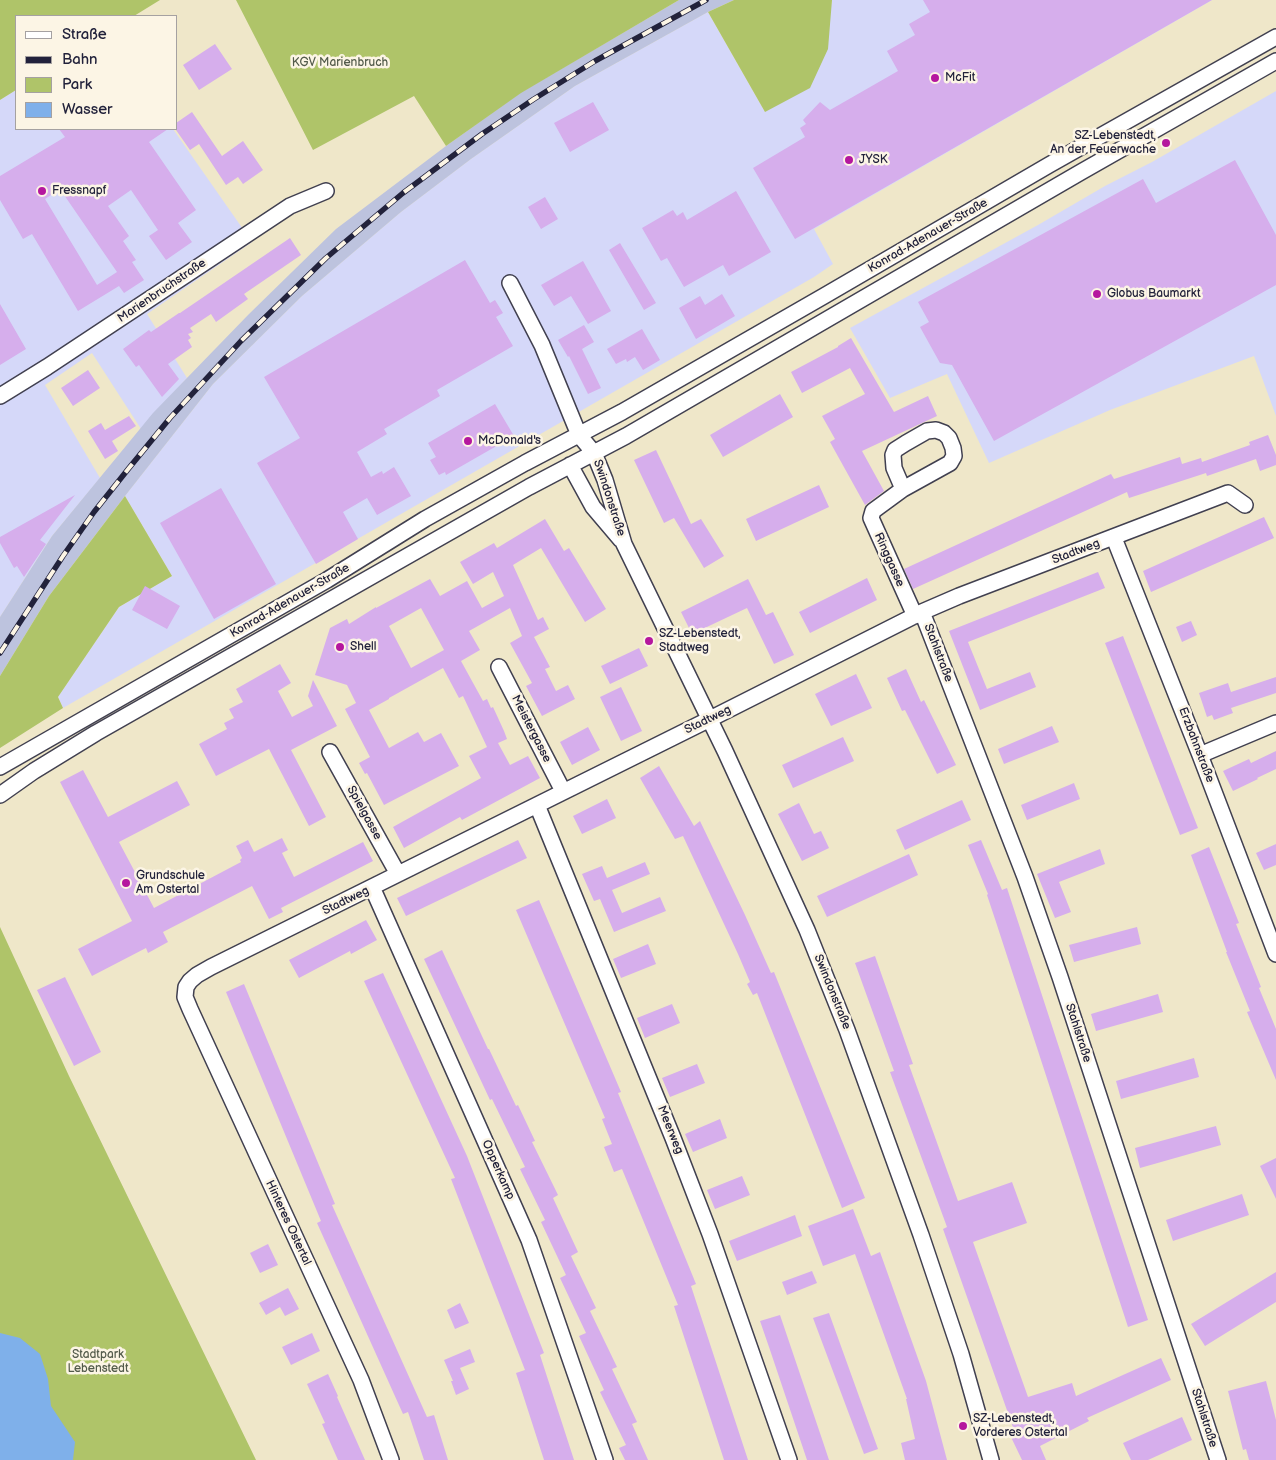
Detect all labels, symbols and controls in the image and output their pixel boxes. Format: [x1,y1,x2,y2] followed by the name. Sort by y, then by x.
[15,15,178,130] legend
[62,25,107,44] text: Straße
[62,50,98,69] text: Bahn
[292,56,388,70] park label: KGV Marienbruch
[945,71,975,85] place label: McFit
[929,72,941,84] marker: McFit
[62,75,92,94] text: Park
[62,100,112,119] text: Wasser
[1050,129,1156,157] place label: SZ-Lebenstedt, An der Feuerwache
[1160,137,1172,149] marker: SZ-Lebenstedt, An der Feuerwache
[859,153,887,167] place label: JYSK
[843,154,855,166] marker: JYSK
[52,184,106,198] place label: Fressnapf
[36,185,48,197] marker: Fressnapf
[866,196,990,276] street label: Konrad-Adenauer-Straße
[115,256,209,326] street label: Marienbruchstraße
[1107,287,1201,301] place label: Globus Baumarkt
[1091,288,1103,300] marker: Globus Baumarkt
[478,434,541,448] place label: McDonald's
[462,435,474,447] marker: McDonald's
[590,458,628,538] street label: Swindonstraße
[871,531,907,589] street label: Ringgasse
[1050,536,1102,568] street label: Stadtweg
[228,561,352,641] street label: Konrad-Adenauer-Straße
[920,622,956,684] street label: Stahlstraße
[659,627,740,655] place label: SZ-Lebenstedt, Stadtweg
[643,635,655,647] marker: SZ-Lebenstedt, Stadtweg
[350,640,376,654] place label: Shell
[334,641,346,653] marker: Shell
[508,693,554,765] street label: Meistergasse
[682,703,734,737] street label: Stadtweg
[1175,705,1217,785] street label: Erzbahnstraße
[343,784,385,842] street label: Spielgasse
[136,869,205,897] place label: Grundschule Am Ostertal
[120,877,132,889] marker: Grundschule Am Ostertal
[320,884,372,918] street label: Stadtweg
[810,952,854,1032] street label: Swindonstraße
[1062,1002,1094,1064] street label: Stahlstraße
[654,1104,686,1156] street label: Meerweg
[478,1138,518,1202] street label: Opperkamp
[262,1178,314,1268] street label: Hinteres Ostertal
[67,1348,129,1376] park label: Stadtpark Lebenstedt
[1188,1387,1220,1449] street label: Stahlstraße
[973,1412,1068,1440] place label: SZ-Lebenstedt, Vorderes Ostertal
[957,1420,969,1432] marker: SZ-Lebenstedt, Vorderes Ostertal

